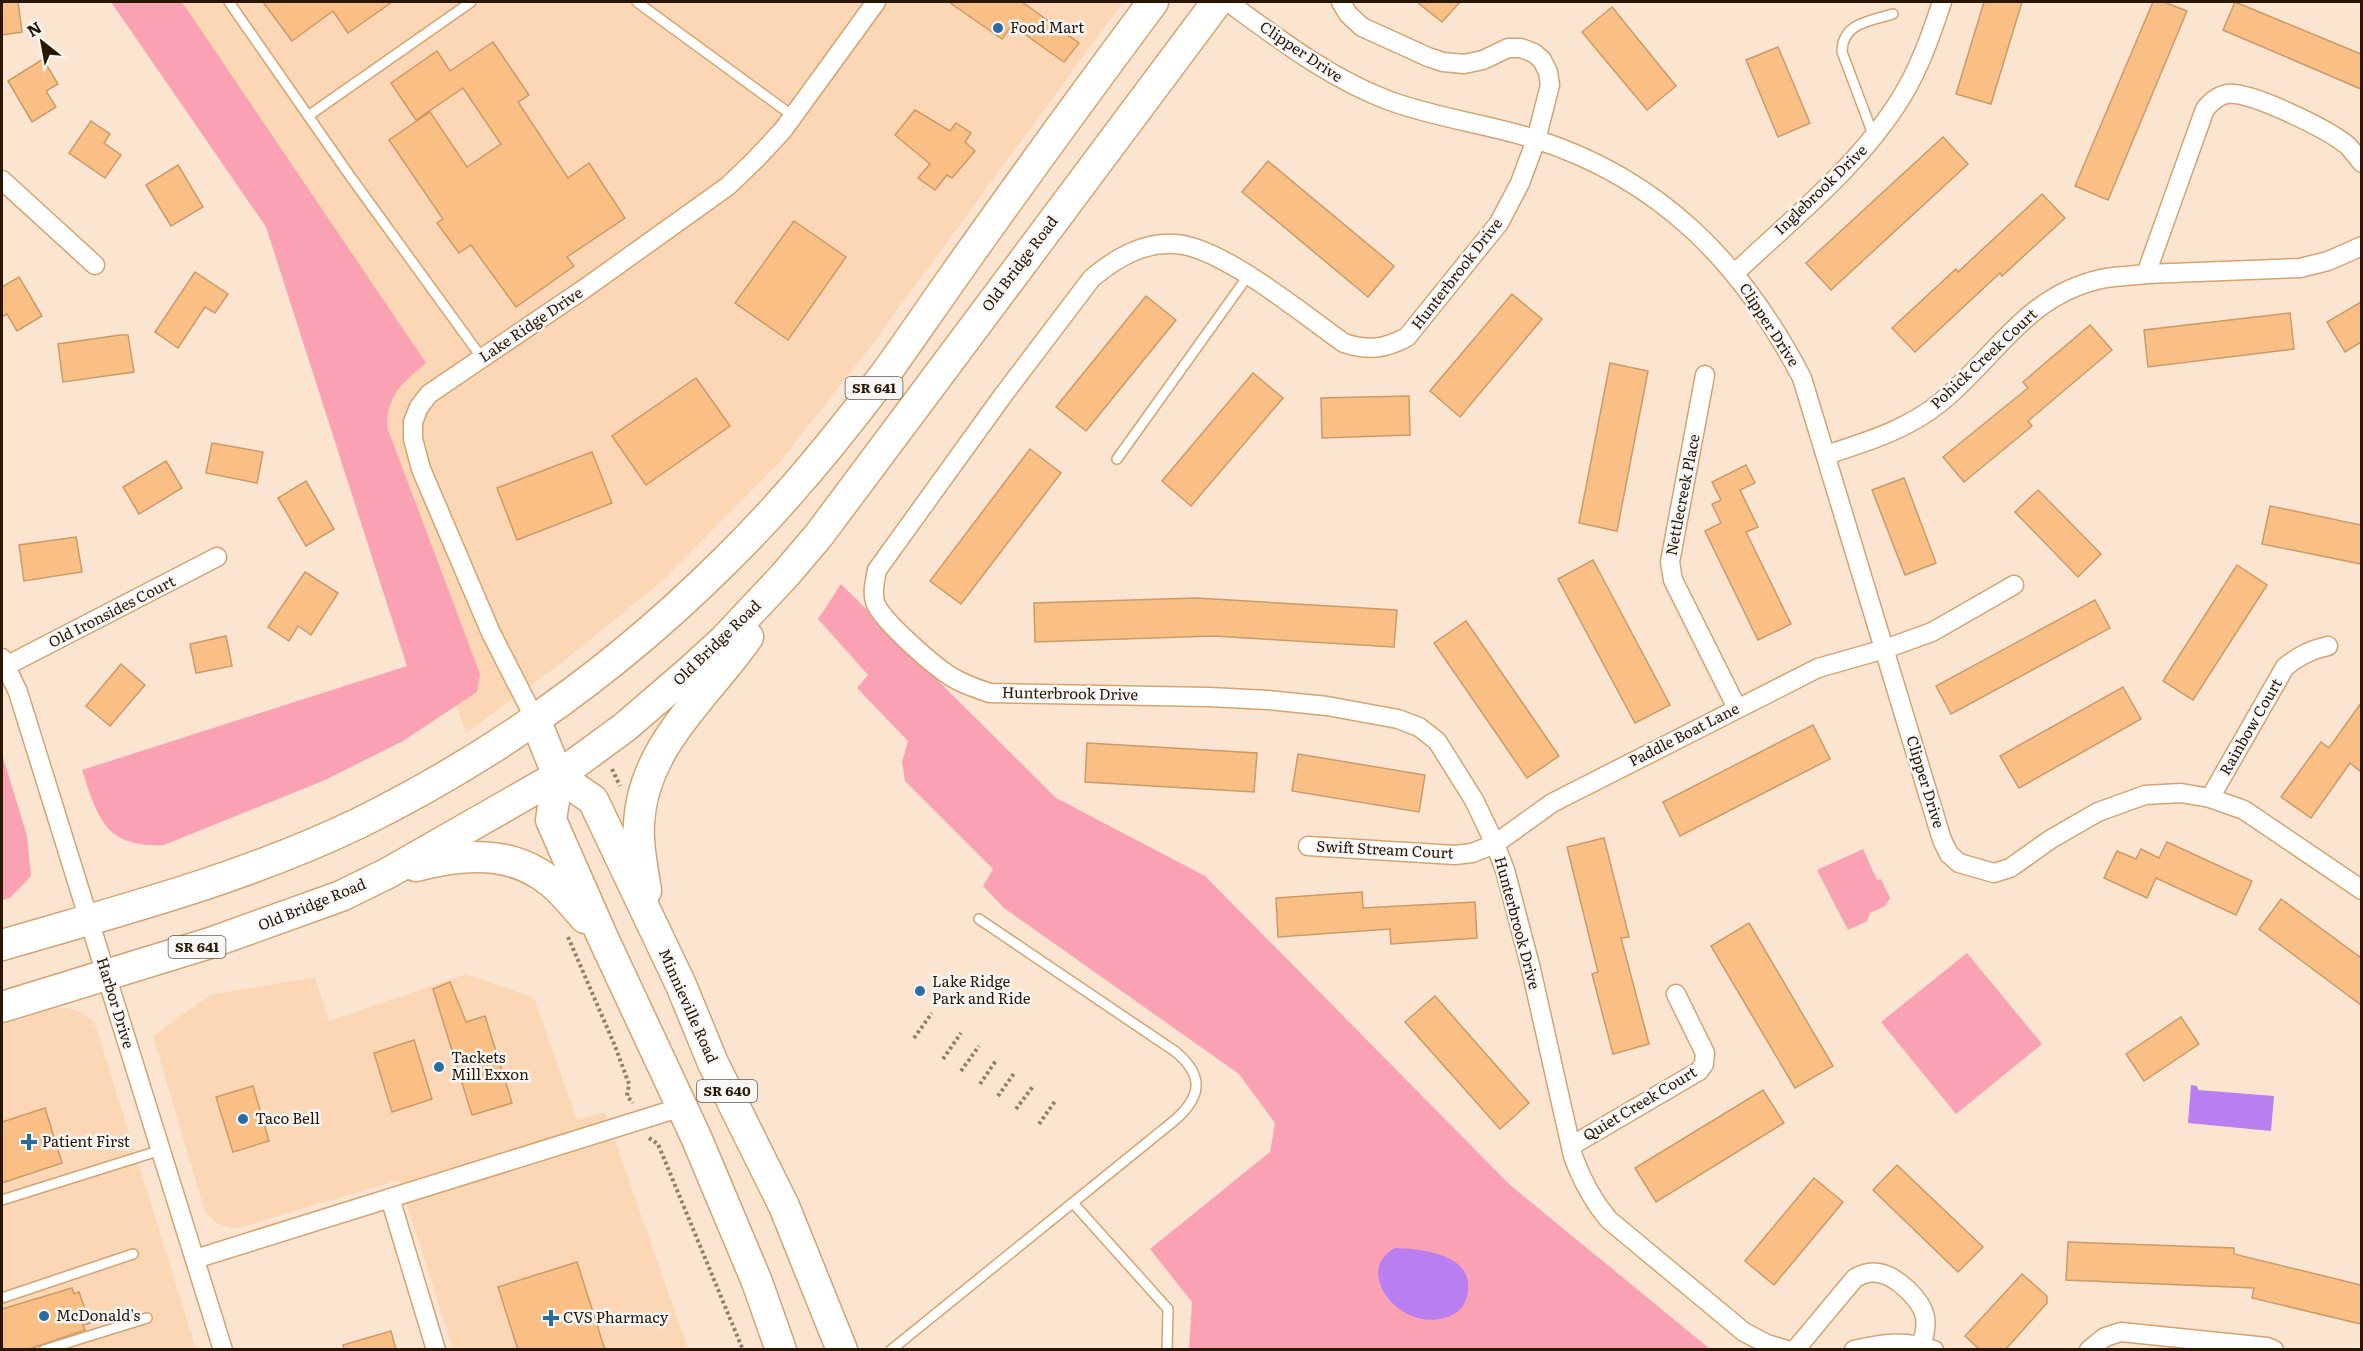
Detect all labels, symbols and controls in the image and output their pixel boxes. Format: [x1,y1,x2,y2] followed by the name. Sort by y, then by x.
[12,12,72,72] north arrow
[1256,14,1348,87] street label: Clipper Drive
[22,15,46,42] text: N
[1010,15,1084,38] place label: Food Mart
[991,21,1005,35] marker: Food Mart
[1768,138,1872,239] street label: Inglebrook Drive
[975,210,1063,316] street label: Old Bridge Road
[1405,212,1507,334] street label: Hunterbrook Drive
[1735,278,1806,371] street label: Clipper Drive
[474,280,587,367] street label: Lake Ridge Drive
[1924,302,2042,414] street label: Pohick Creek Court
[846,377,902,399] road number: SR 641
[1658,432,1705,557] street label: Nettlecreek Place
[44,569,179,653] street label: Old Ironsides Court
[667,594,765,690] street label: Old Bridge Road
[2213,673,2287,779] street label: Rainbow Court
[1002,680,1139,705] street label: Hunterbrook Drive
[1624,696,1743,771] street label: Paddle Boat Lane
[1901,732,1952,831] street label: Clipper Drive
[1316,833,1454,864] street label: Swift Stream Court
[1490,854,1547,992] street label: Hunterbrook Drive
[254,871,369,936] street label: Old Bridge Road
[168,936,226,958] road number: SR 641
[654,944,725,1066] street label: Minnieville Road
[92,954,141,1051] street label: Harbor Drive
[932,969,1031,1009] place label: Lake Ridge Park and Ride
[913,984,927,998] marker: Lake Ridge Park and Ride
[451,1045,529,1085] place label: Tackets Mill Exxon
[432,1060,446,1074] marker: Tackets Mill Exxon
[1578,1060,1701,1146] street label: Quiet Creek Court
[697,1080,757,1102] road number: SR 640
[255,1106,320,1129] place label: Taco Bell
[236,1112,250,1126] marker: Taco Bell
[42,1129,130,1152] place label: Patient First
[20,1133,38,1151] marker: Patient First
[56,1303,140,1326] place label: McDonald's
[563,1305,669,1328] place label: CVS Pharmacy
[37,1309,51,1323] marker: McDonald's
[544,1311,558,1325] marker: CVS Pharmacy

